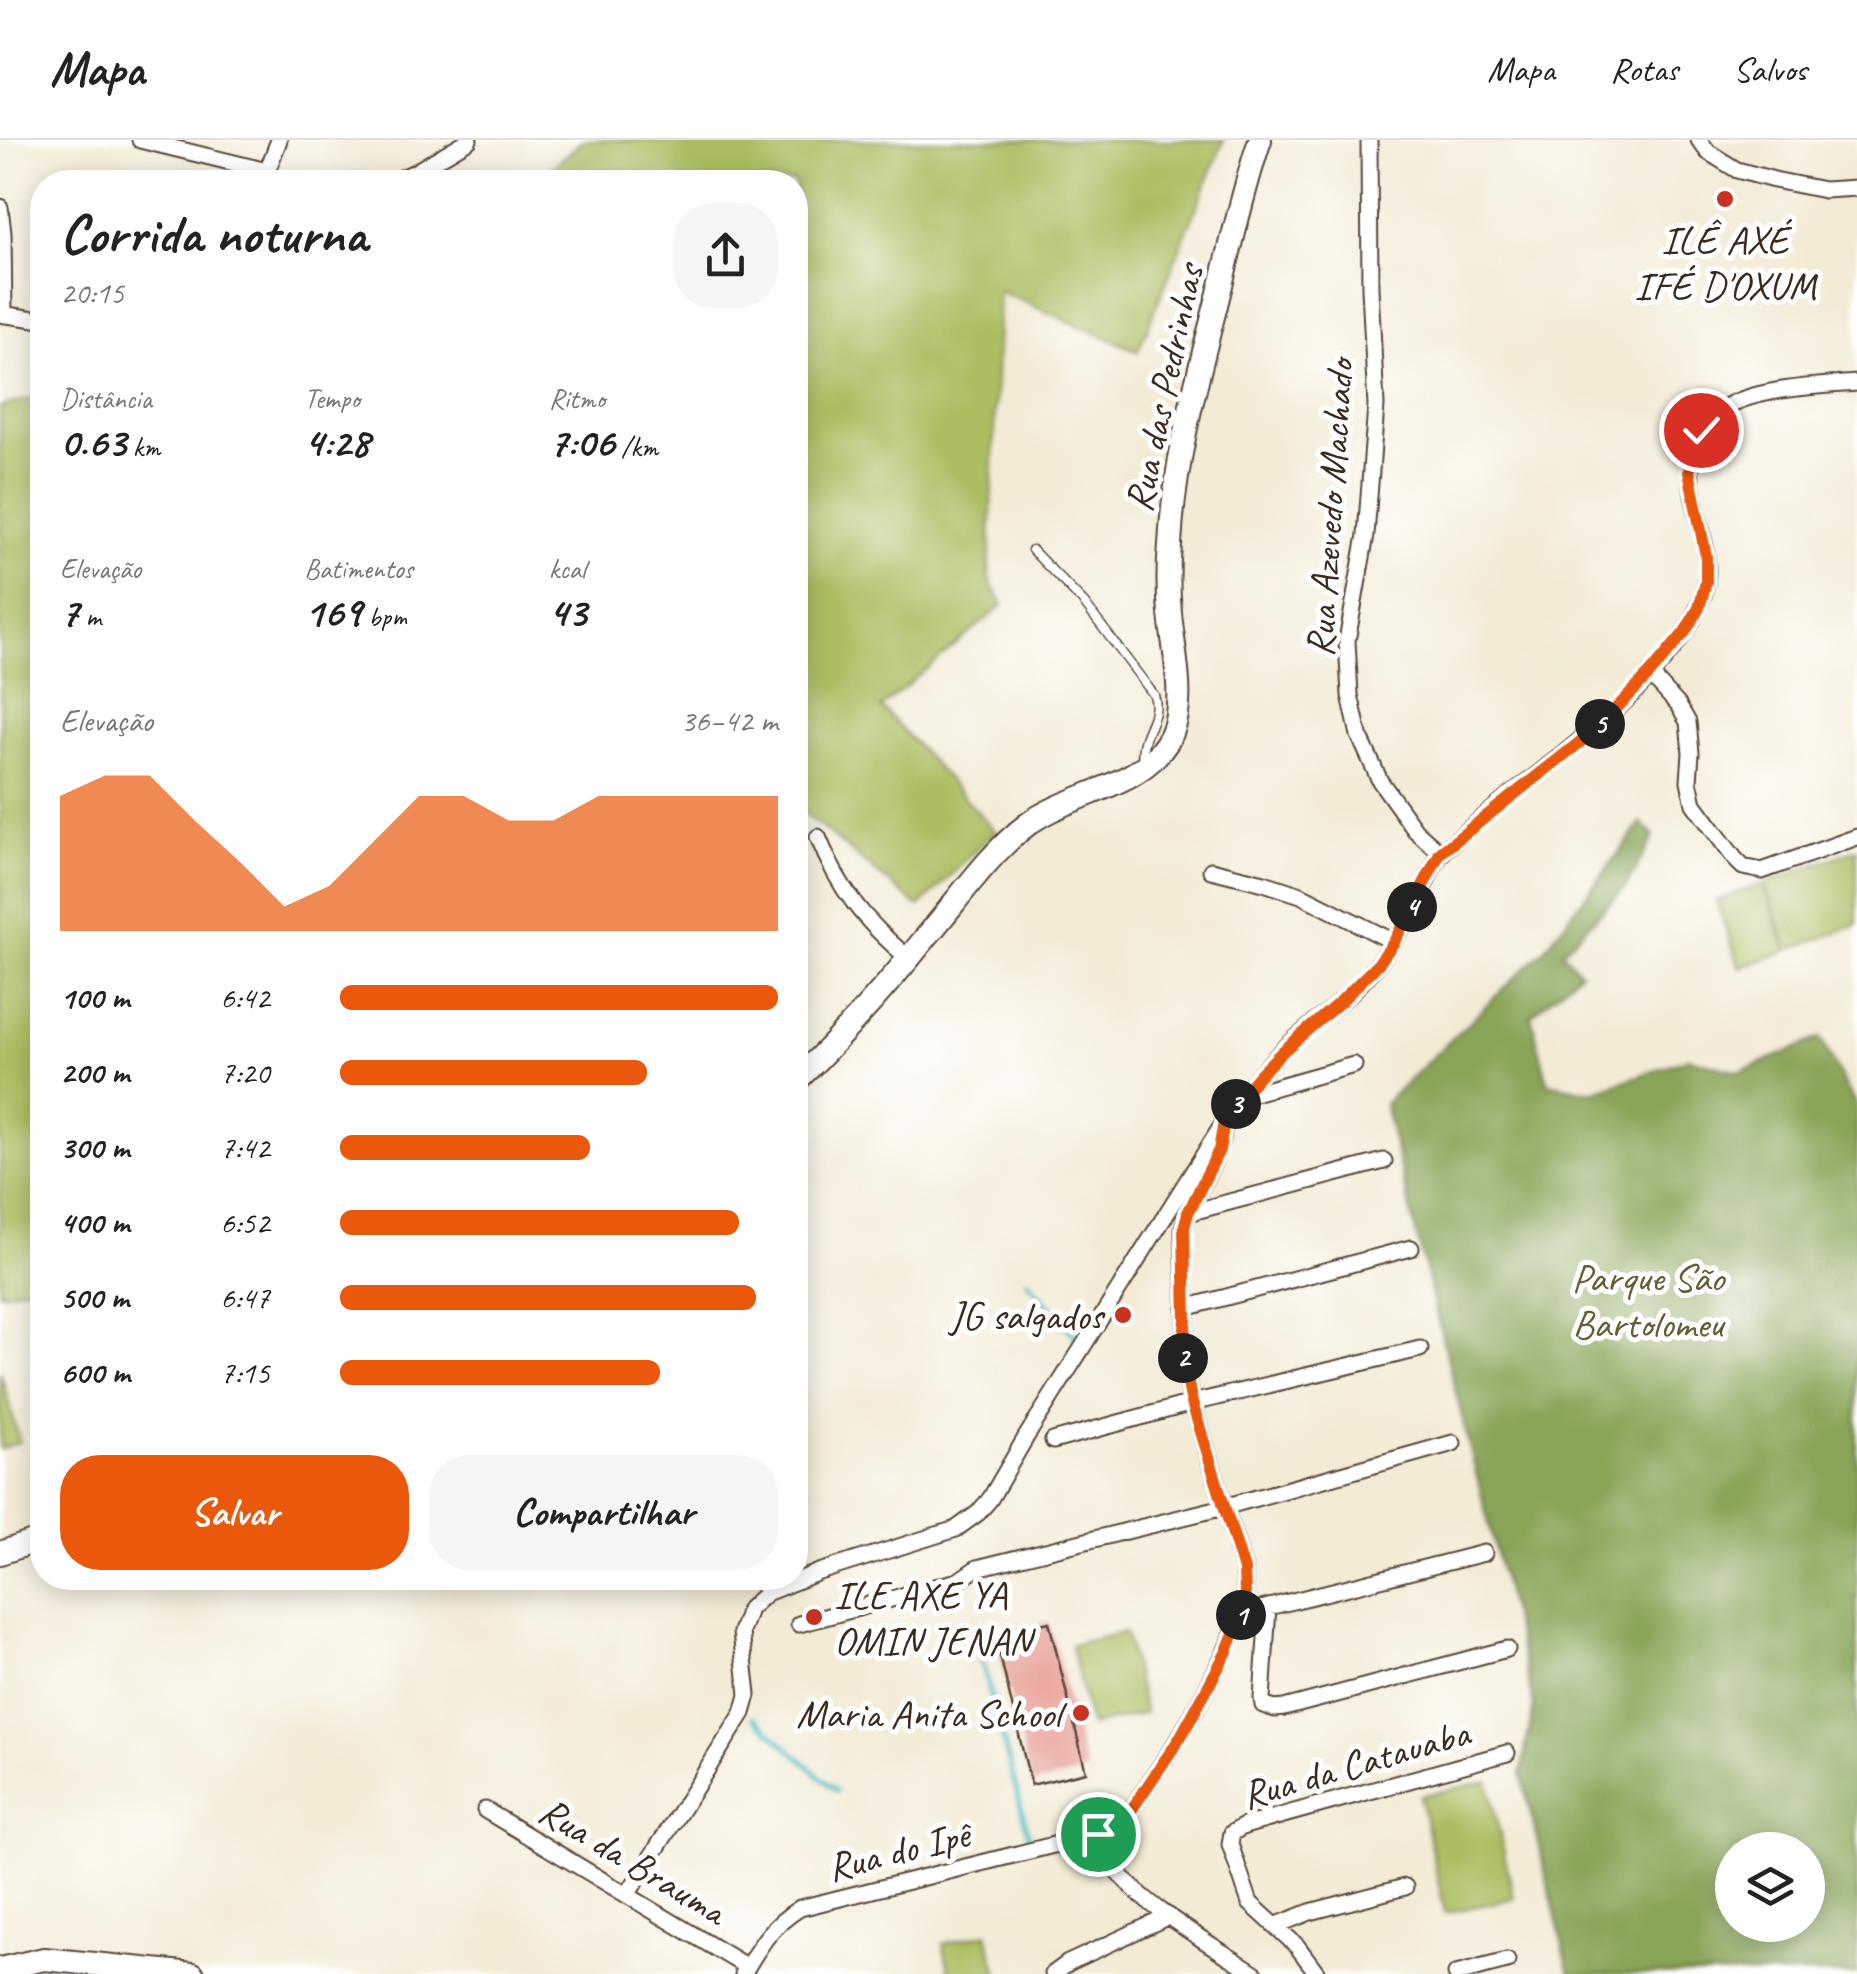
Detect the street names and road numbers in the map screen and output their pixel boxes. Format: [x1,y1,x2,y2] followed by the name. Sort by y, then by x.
[1113,257,1215,516] street label: Rua das Pedrinhas
[1295,354,1366,658] street label: Rua Azevedo Machado
[1236,1707,1477,1820] street label: Rua da Catauaba
[530,1786,738,1938] street label: Rua da Brauma
[822,1808,978,1893] street label: Rua do Ipê

